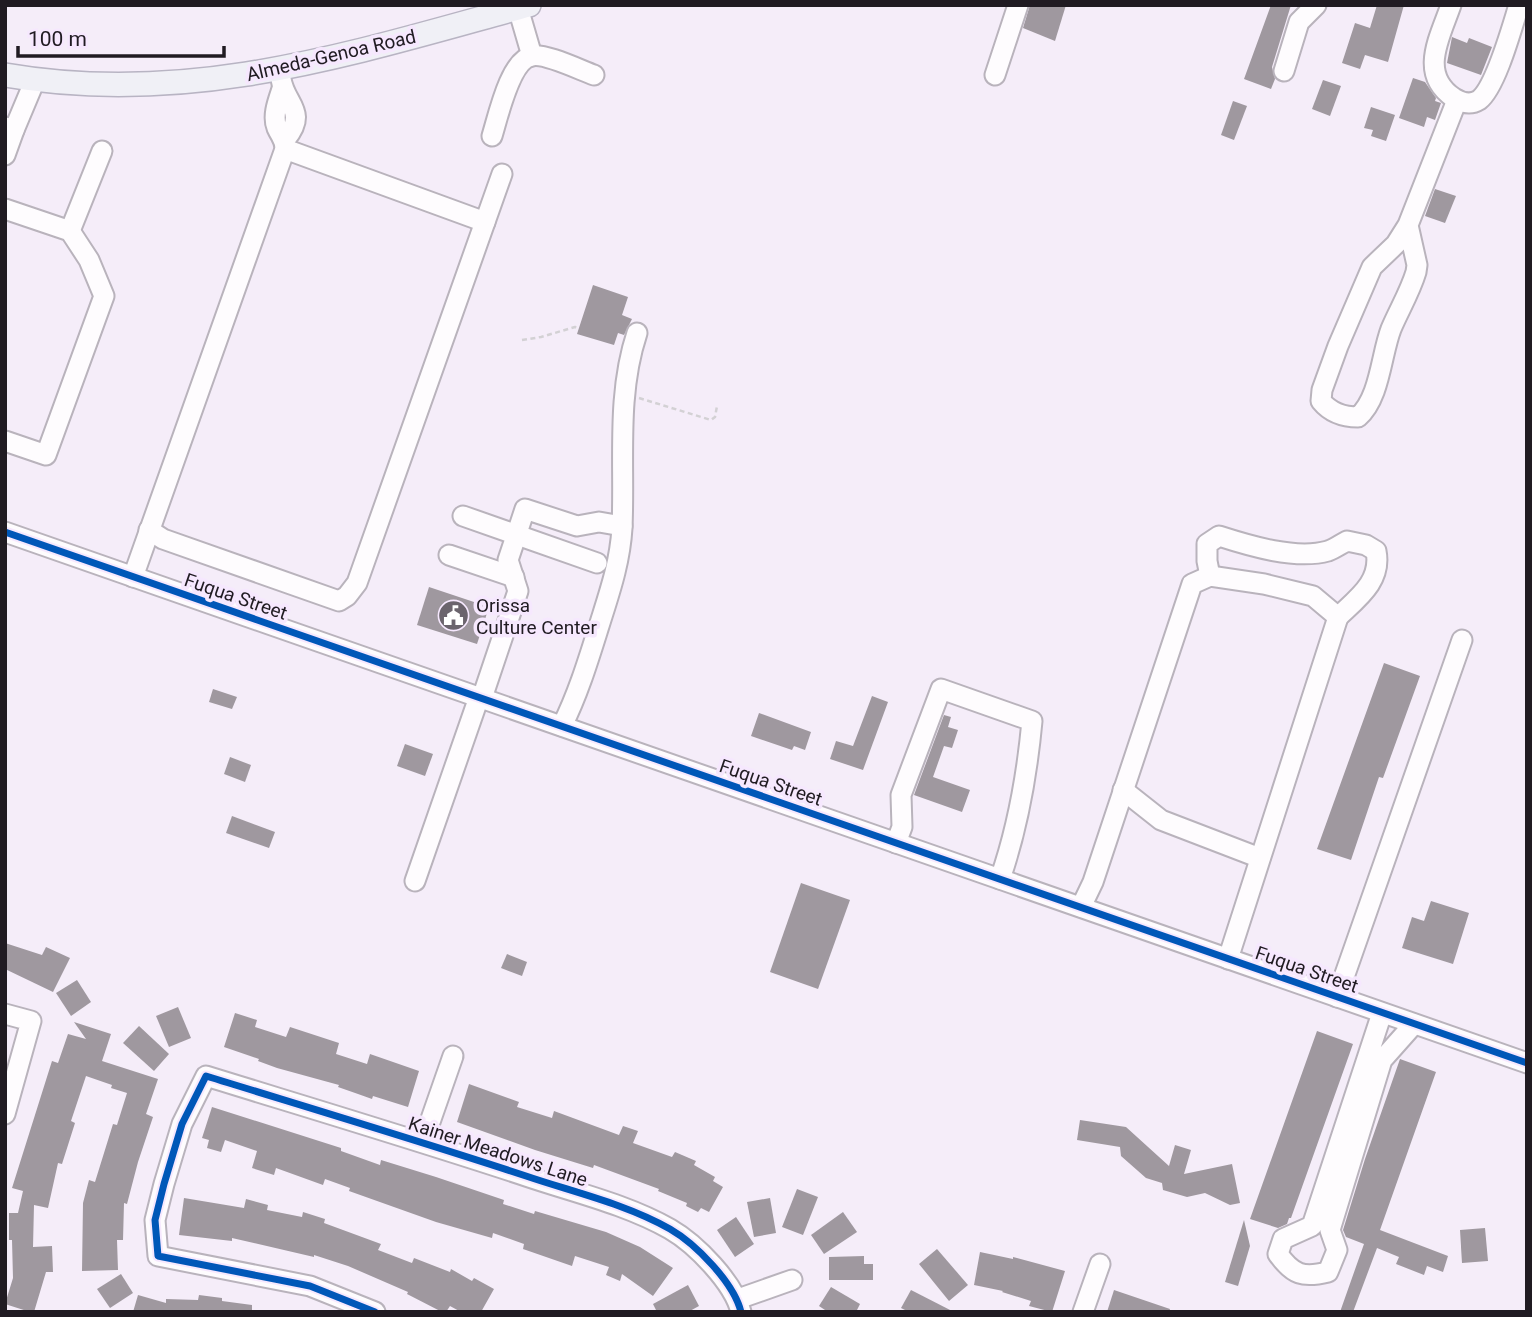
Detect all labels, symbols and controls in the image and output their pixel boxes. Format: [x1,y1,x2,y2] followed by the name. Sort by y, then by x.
[18,14,224,58] scale bar
[244,25,418,86] street label: Almeda-Genoa Road
[28,27,87,51] text: 100 m
[181,568,290,625] street label: Fuqua Street
[476,594,597,639] place label: Orissa Culture Center
[436,599,470,633] public building icon: Orissa Culture Center
[716,754,825,811] street label: Fuqua Street
[1252,941,1361,998] street label: Fuqua Street
[405,1112,590,1191] street label: Kainer Meadows Lane

